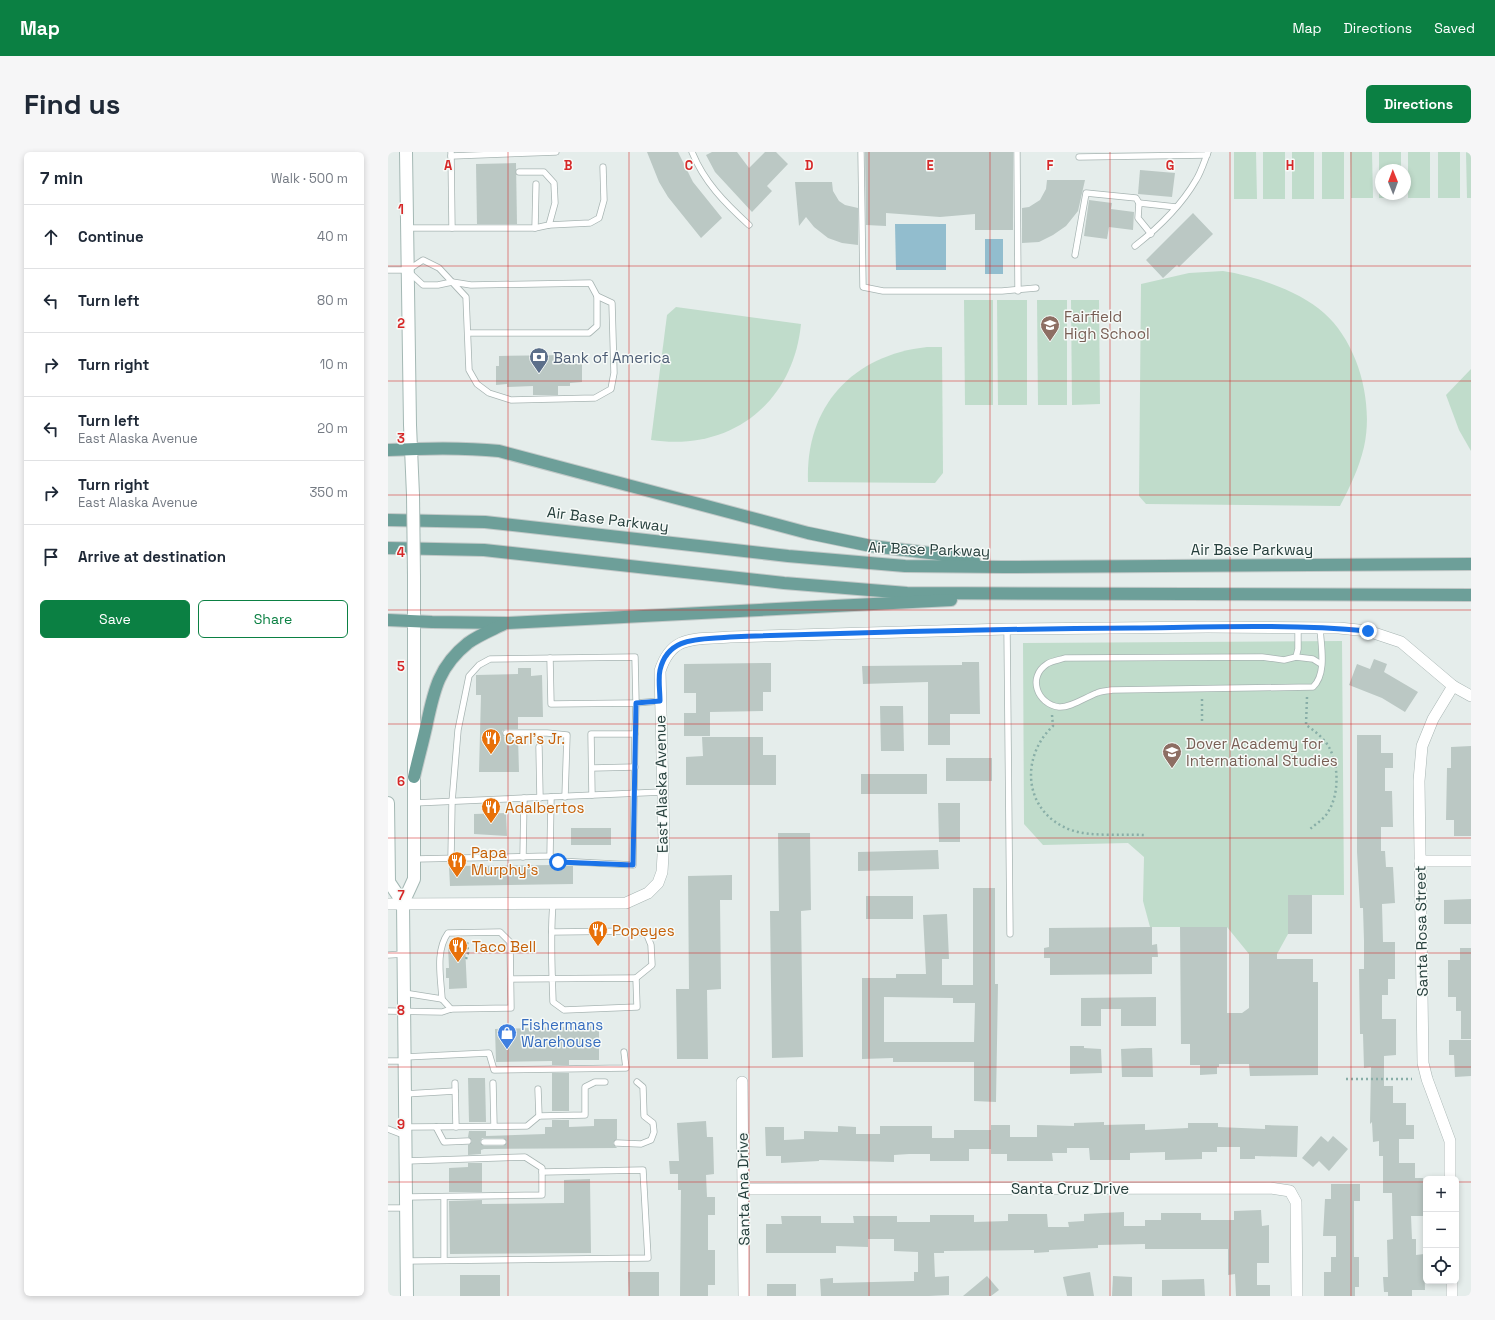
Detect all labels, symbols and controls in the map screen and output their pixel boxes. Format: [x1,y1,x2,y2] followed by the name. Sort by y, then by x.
[20,16,60,41] text: Map
[1292,19,1322,37] text: Map
[1344,19,1412,37] text: Directions
[1434,19,1475,37] text: Saved
[1366,85,1471,123] button: Directions
[24,86,121,122] text: Find us
[444,157,453,174] text: A
[564,157,573,174] text: B
[685,157,693,174] text: C
[805,157,814,174] text: D
[926,157,934,174] text: E
[1047,157,1054,174] text: F
[1166,157,1174,174] text: G
[1286,157,1294,174] text: H
[1375,164,1411,200] north arrow
[40,167,83,189] text: 7 min
[271,170,348,187] text: Walk · 500 m
[398,201,404,218] text: 1
[40,226,62,248] icon: ahead
[78,227,144,246] text: Continue
[317,228,348,245] text: 40 m
[40,290,62,312] icon: left
[78,291,140,310] text: Turn left
[317,292,348,309] text: 80 m
[1064,307,1150,343] place label: Fairfield High School
[1039,314,1061,342] school or university icon: Fairfield High School
[397,315,405,332] text: 2
[528,346,550,374] bank icon: Bank of America
[553,348,670,367] place label: Bank of America
[40,354,62,376] icon: right
[78,355,149,374] text: Turn right
[320,356,348,373] text: 10 m
[78,411,140,430] text: Turn left
[40,418,62,440] icon: left
[317,420,348,437] text: 20 m
[78,430,198,447] text: East Alaska Avenue
[397,430,405,447] text: 3
[78,475,149,494] text: Turn right
[40,482,62,504] icon: right
[310,484,348,501] text: 350 m
[78,494,198,511] text: East Alaska Avenue
[546,502,670,536] street label: Air Base Parkway
[867,537,991,561] street label: Air Base Parkway
[1191,540,1313,559] street label: Air Base Parkway
[397,544,405,561] text: 4
[40,546,62,568] icon: arrive
[78,547,226,566] text: Arrive at destination
[40,600,190,638] button: Save
[198,600,348,638] button: Share
[1359,622,1377,640] route end
[397,658,405,675] text: 5
[650,715,672,853] street label: East Alaska Avenue
[480,727,502,755] restaurant icon: Carl's Jr.
[505,729,565,748] place label: Carl's Jr.
[1186,734,1338,770] place label: Dover Academy for International Studies
[1161,741,1183,769] school or university icon: Dover Academy for International Studies
[397,773,405,790] text: 6
[480,796,502,824] restaurant icon: Adalbertos
[505,798,585,817] place label: Adalbertos
[471,843,538,879] place label: Papa Murphy's
[446,850,468,878] restaurant icon: Papa Murphy's
[549,853,567,871] route start
[1410,865,1432,997] street label: Santa Rosa Street
[397,887,405,904] text: 7
[587,919,609,947] restaurant icon: Popeyes
[612,921,675,940] place label: Popeyes
[447,935,469,963] restaurant icon: Taco Bell
[472,937,536,956] place label: Taco Bell
[397,1002,405,1019] text: 8
[521,1015,603,1051] place label: Fishermans Warehouse
[496,1022,518,1050] shop icon: Fishermans Warehouse
[397,1116,405,1133] text: 9
[733,1132,753,1246] street label: Santa Ana Drive
[1423,1176,1459,1284] map controls
[1423,1176,1459,1212] button: +
[1011,1179,1129,1198] street label: Santa Cruz Drive
[1423,1212,1459,1248] button: −
[1423,1248,1459,1284] button: locate

